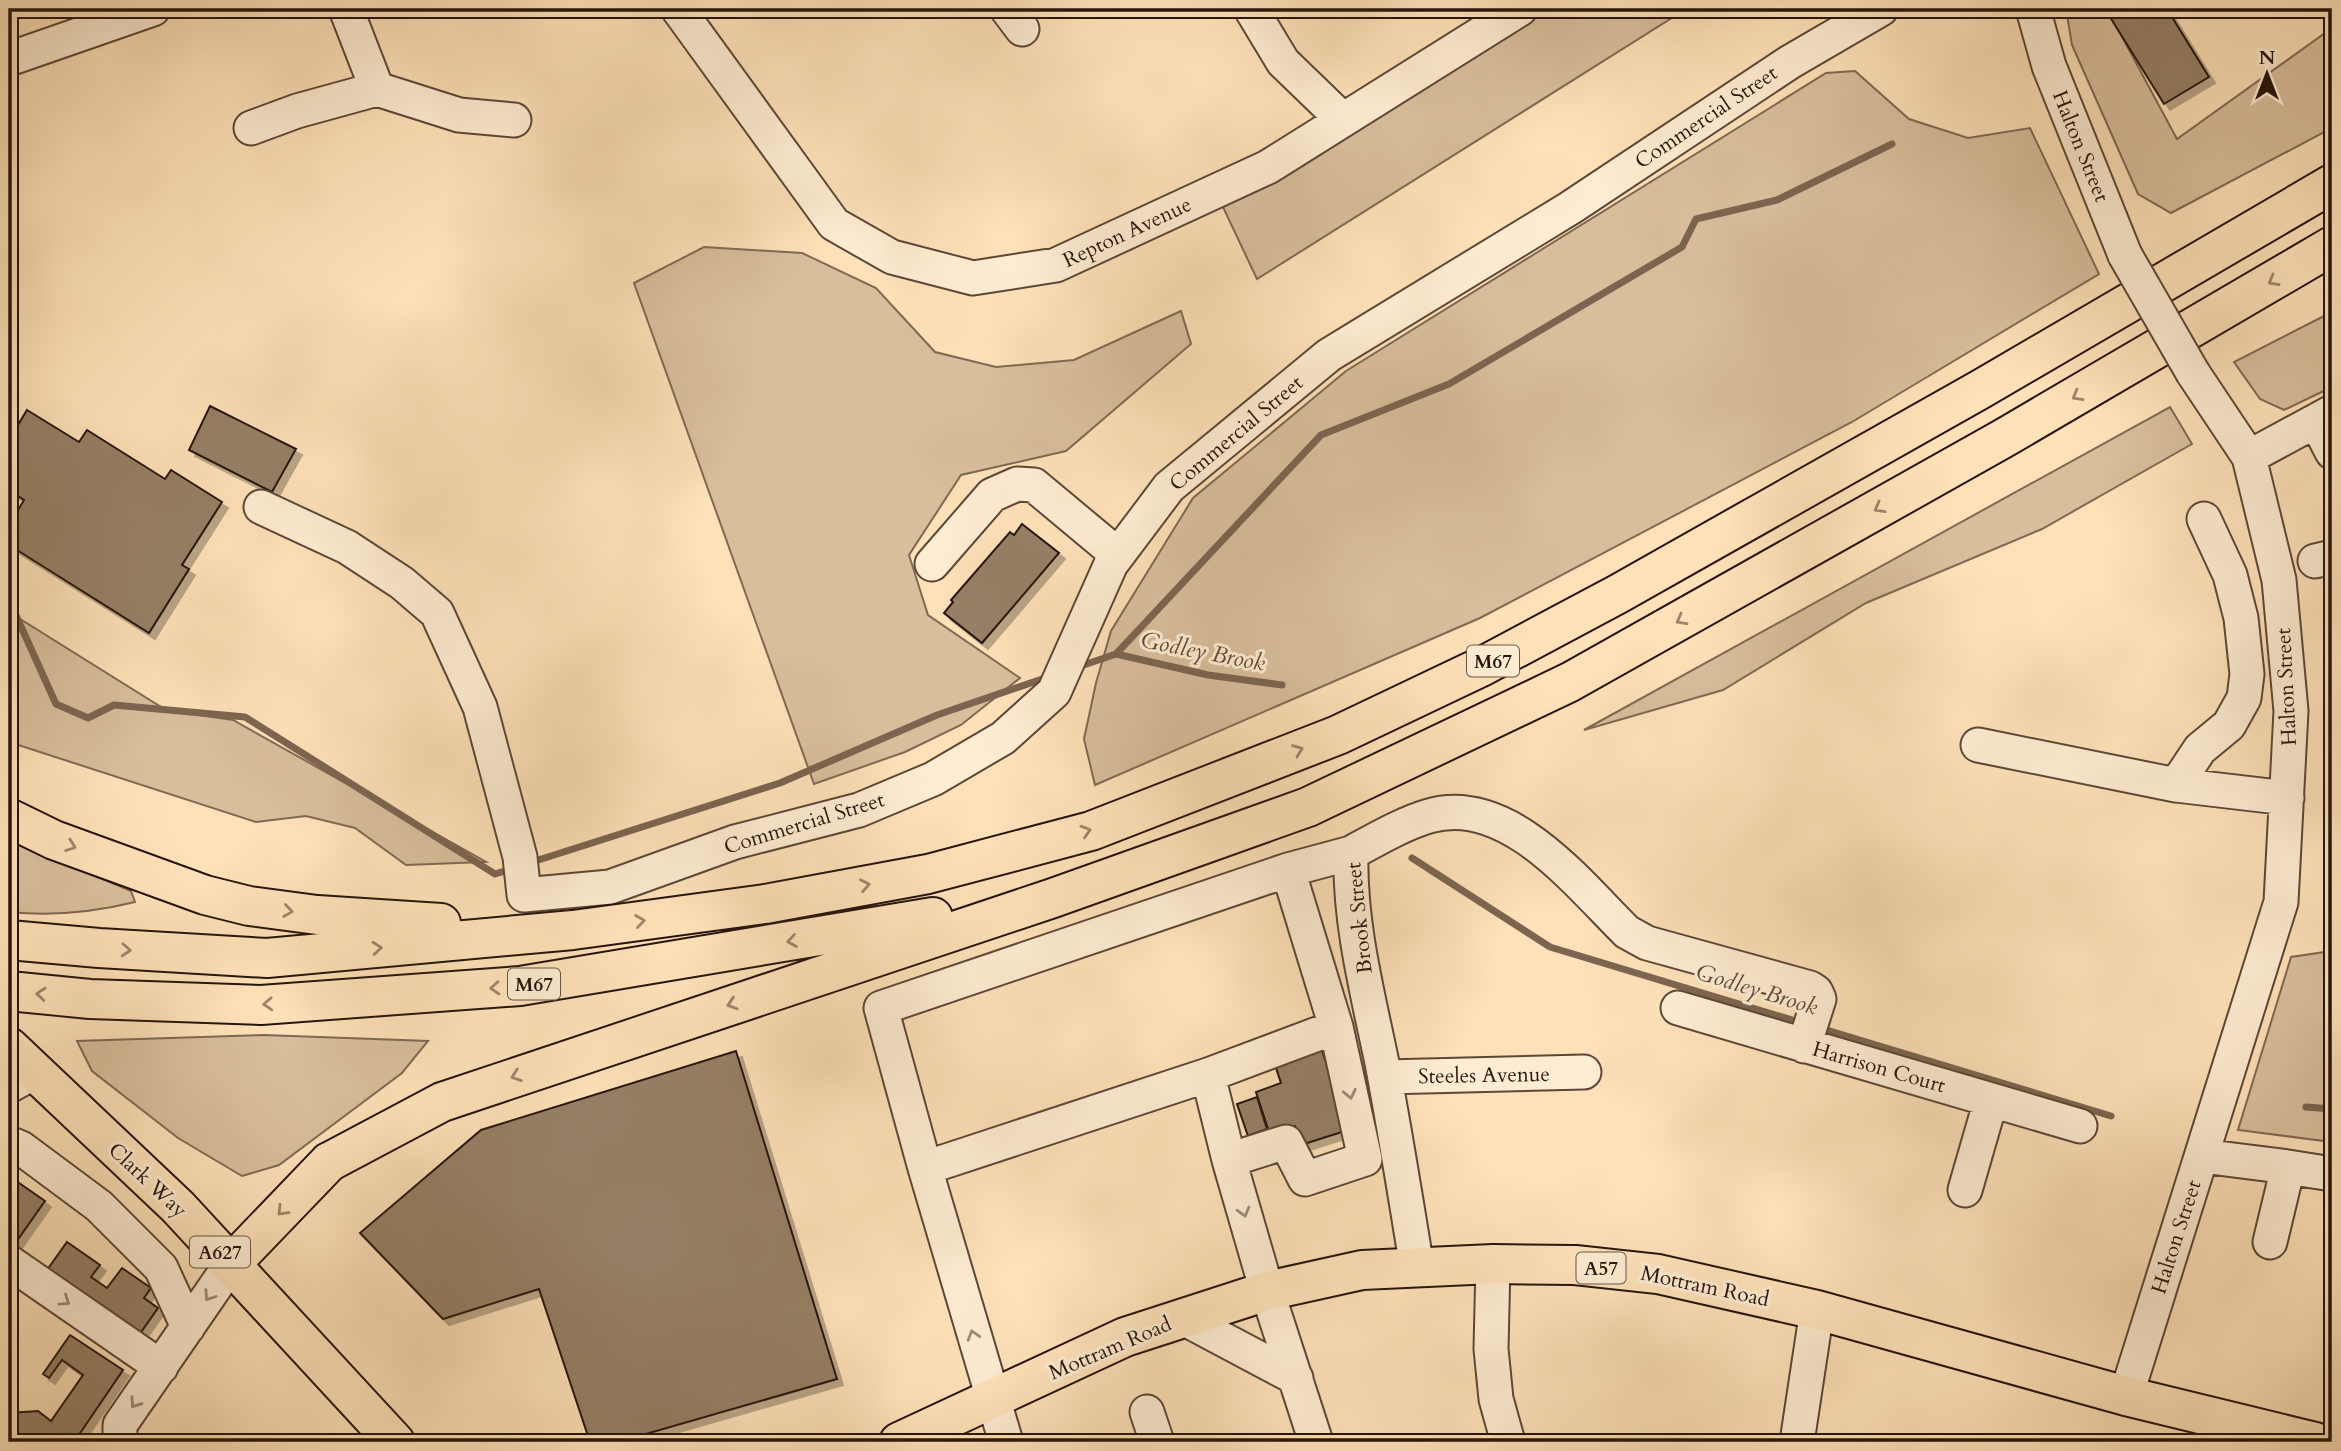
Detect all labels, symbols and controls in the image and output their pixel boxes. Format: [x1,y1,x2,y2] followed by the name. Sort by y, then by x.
[2232,38,2302,108] north arrow
[2259,45,2276,71] text: N
[1629,59,1784,176] street label: Commercial Street
[2045,86,2116,207] street label: Halton Street
[1058,190,1196,275] street label: Repton Avenue
[2268,273,2281,286] one-way arrow
[1163,369,1310,498] street label: Commercial Street
[2072,387,2085,400] one-way arrow
[1874,500,1887,513] one-way arrow
[1676,612,1688,625] one-way arrow
[1138,624,1268,679] water label: Godley Brook
[2269,627,2304,747] street label: Halton Street
[1467,646,1519,676] road number: M67
[1291,744,1304,758] one-way arrow
[720,785,888,862] street label: Commercial Street
[1079,825,1091,840] one-way arrow
[64,838,76,852] one-way arrow
[1339,860,1380,975] street label: Brook Street
[859,879,871,894] one-way arrow
[282,904,294,919] one-way arrow
[634,914,646,929] one-way arrow
[786,933,798,948] one-way arrow
[372,941,383,956] one-way arrow
[120,942,131,957] one-way arrow
[1692,956,1822,1023] water label: Godley Brook
[508,968,560,1000] road number: M67
[489,980,500,995] one-way arrow
[35,987,46,1002] one-way arrow
[726,996,739,1010] one-way arrow
[262,997,273,1012] one-way arrow
[1809,1035,1949,1100] street label: Harrison Court
[1418,1060,1550,1091] street label: Steeles Avenue
[511,1068,523,1082] one-way arrow
[1342,1088,1357,1100] one-way arrow
[102,1136,194,1225] street label: Clark Way
[2144,1176,2209,1298] street label: Halton Street
[278,1203,290,1216] one-way arrow
[1236,1206,1251,1218] one-way arrow
[190,1236,250,1268] road number: A627
[1576,1252,1626,1284] road number: A57
[1638,1259,1772,1314] street label: Mottram Road
[205,1288,217,1301] one-way arrow
[57,1293,70,1305] one-way arrow
[1044,1310,1176,1387] street label: Mottram Road
[966,1329,981,1341] one-way arrow
[130,1396,143,1409] one-way arrow

